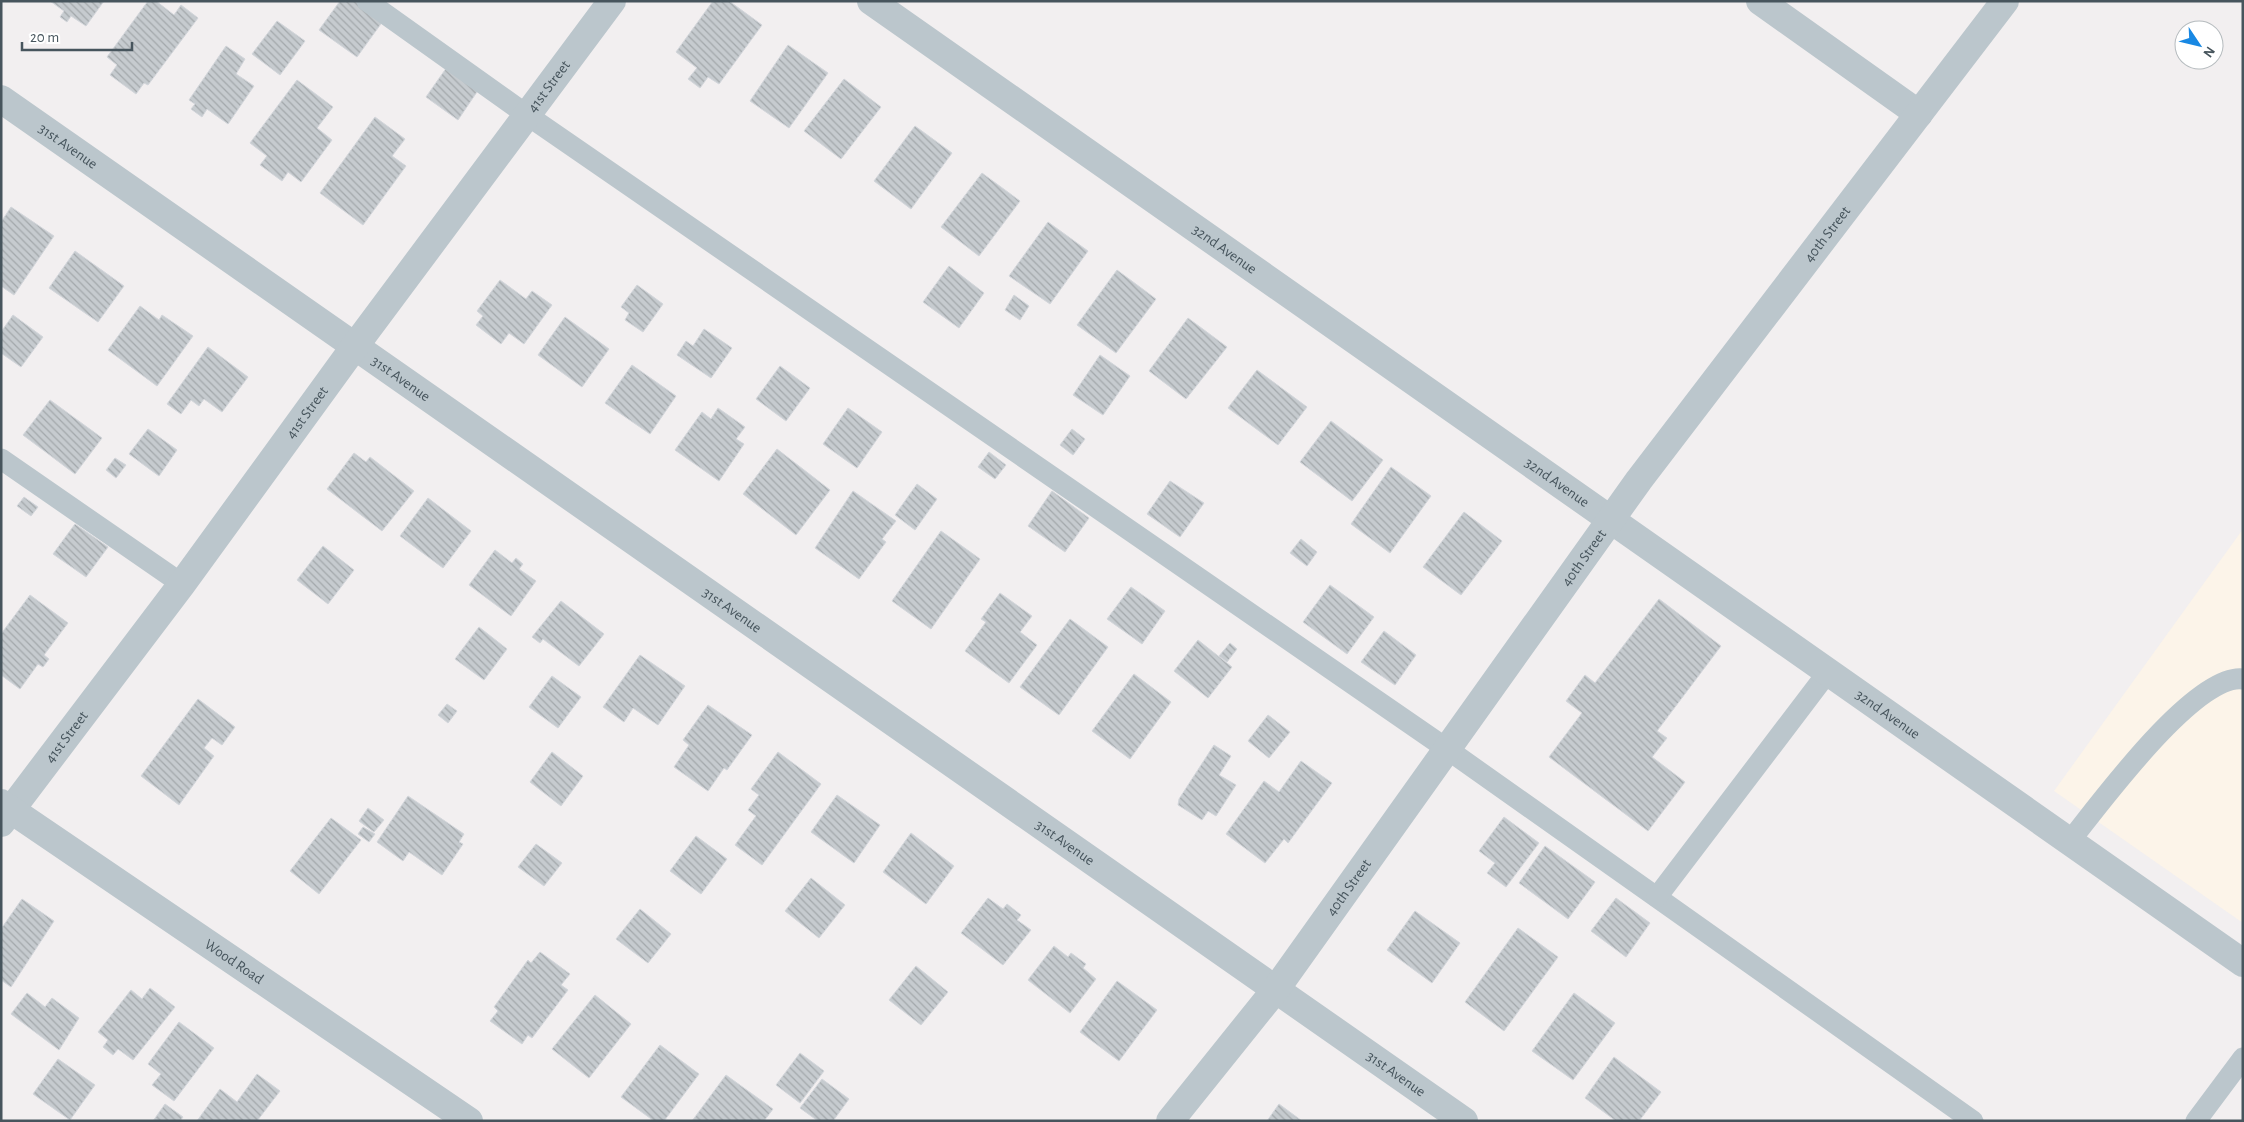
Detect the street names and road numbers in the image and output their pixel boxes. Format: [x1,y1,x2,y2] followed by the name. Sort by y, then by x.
[525,58,573,115] street label: 41st Street
[36,121,100,172] street label: 31st Avenue
[1801,204,1853,265] street label: 40th Street
[1190,222,1259,277] street label: 32nd Avenue
[369,353,433,405] street label: 31st Avenue
[283,384,331,442] street label: 41st Street
[1522,455,1592,510] street label: 32nd Avenue
[1559,527,1609,589] street label: 40th Street
[700,585,764,636] street label: 31st Avenue
[1853,687,1923,742] street label: 32nd Avenue
[42,708,91,766] street label: 41st Street
[1033,817,1097,868] street label: 31st Avenue
[1324,857,1374,919] street label: 40th Street
[202,937,266,987] street label: Wood Road
[1364,1048,1428,1100] street label: 31st Avenue

